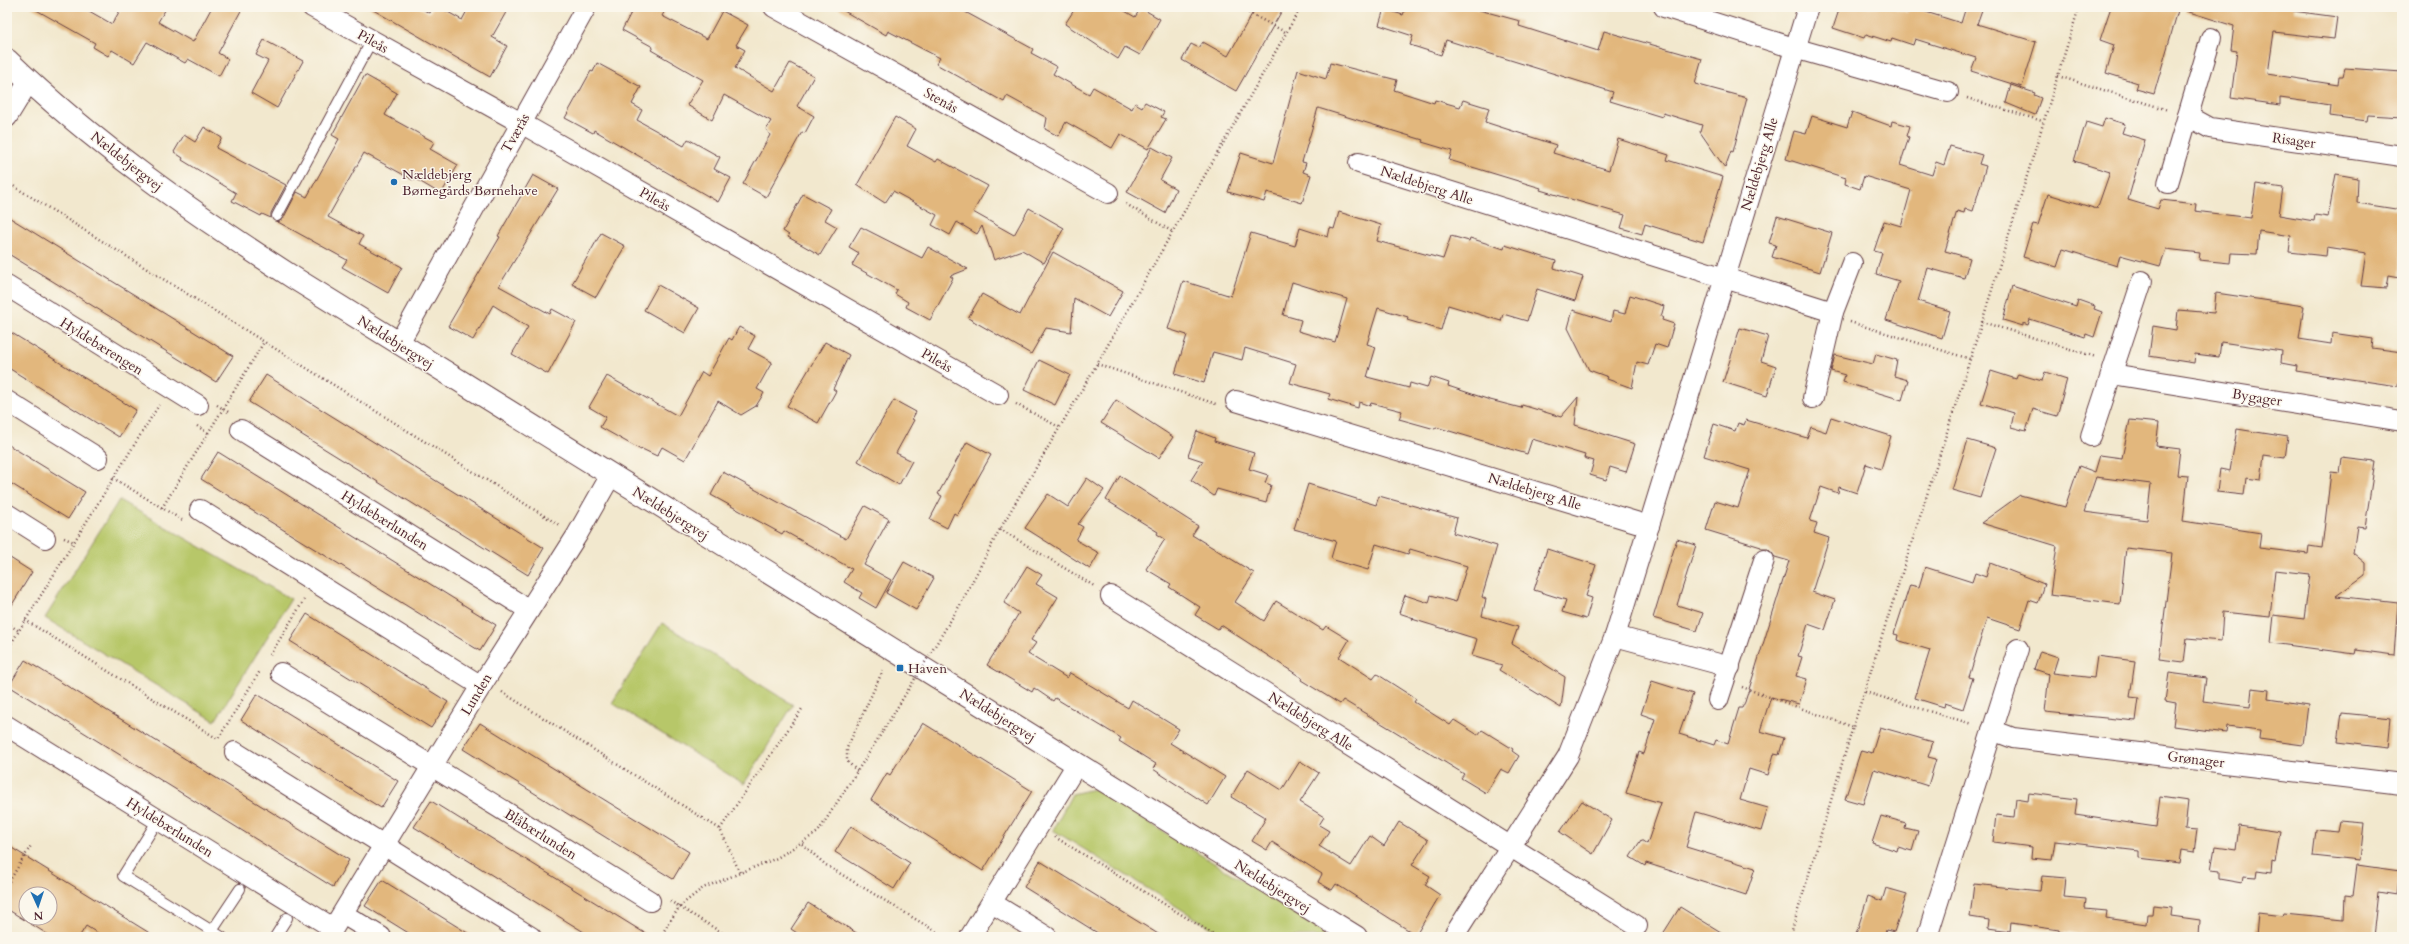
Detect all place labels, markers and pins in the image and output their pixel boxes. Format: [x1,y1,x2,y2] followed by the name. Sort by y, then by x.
[402,165,538,200] place label: Nældebjerg Børnegårds Børnehave
[389,177,399,187] marker: Nældebjerg Børnegårds Børnehave
[908,659,947,678] place label: Haven
[895,663,905,673] marker: Haven

